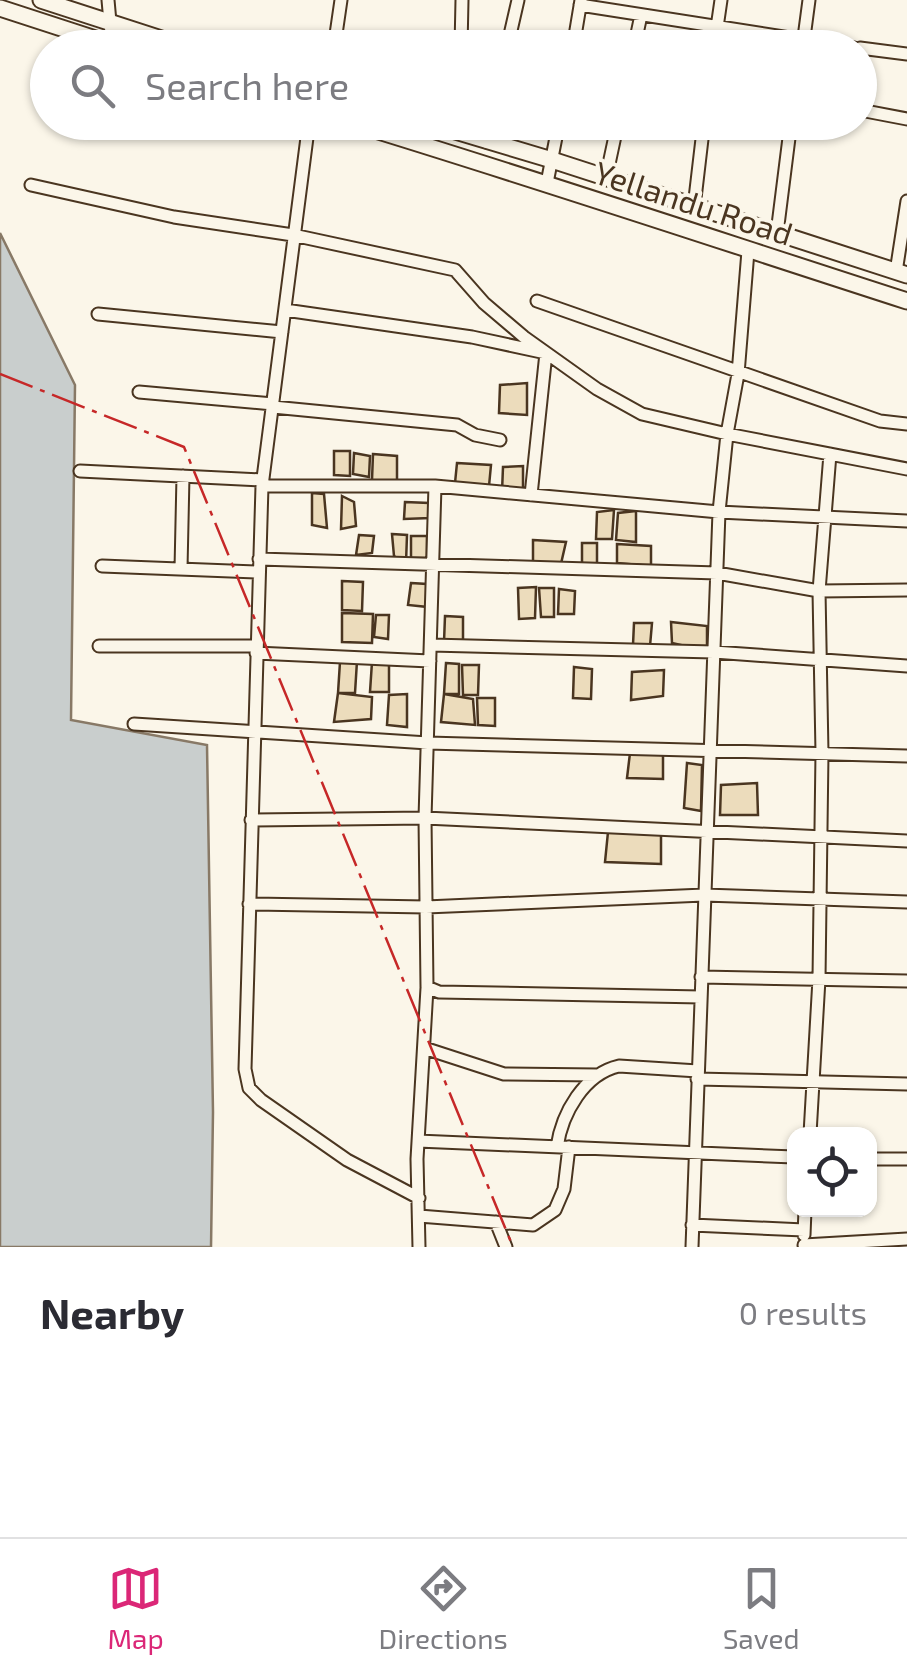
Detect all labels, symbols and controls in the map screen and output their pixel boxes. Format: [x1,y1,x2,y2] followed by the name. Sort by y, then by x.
[30,30,877,140] search box
[65,58,120,113] icon: search
[145,62,349,108] text: Search here
[590,152,798,252] street label: Yellandu Road
[787,1127,877,1217] map controls
[787,1127,877,1217] button: locate
[40,1287,184,1337] text: Nearby
[739,1293,867,1331] text: 0 results
[107,1561,164,1655] tab: Map
[379,1561,508,1655] tab: Directions
[723,1561,800,1655] tab: Saved

